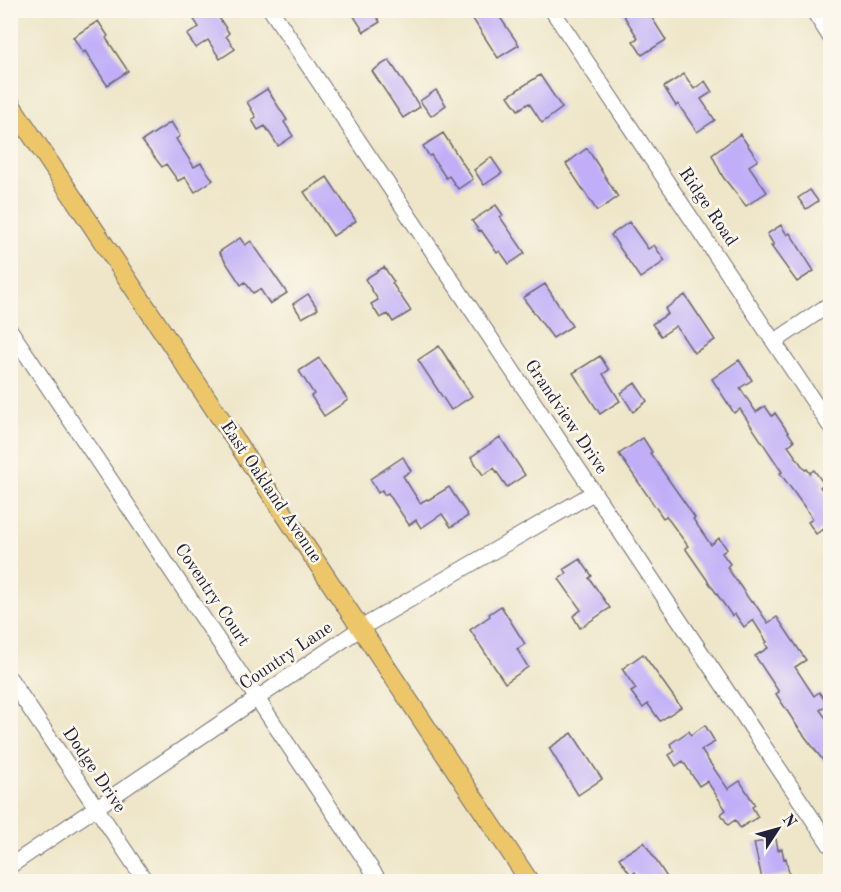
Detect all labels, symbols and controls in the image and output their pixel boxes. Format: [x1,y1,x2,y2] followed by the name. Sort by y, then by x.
[675,165,741,249] street label: Ridge Road
[521,357,611,477] street label: Grandview Drive
[217,418,325,566] street label: East Oakland Avenue
[171,540,253,650] street label: Coventry Court
[236,618,336,694] street label: Country Lane
[59,724,129,816] street label: Dodge Drive
[748,799,808,859] north arrow
[778,812,799,832] text: N

